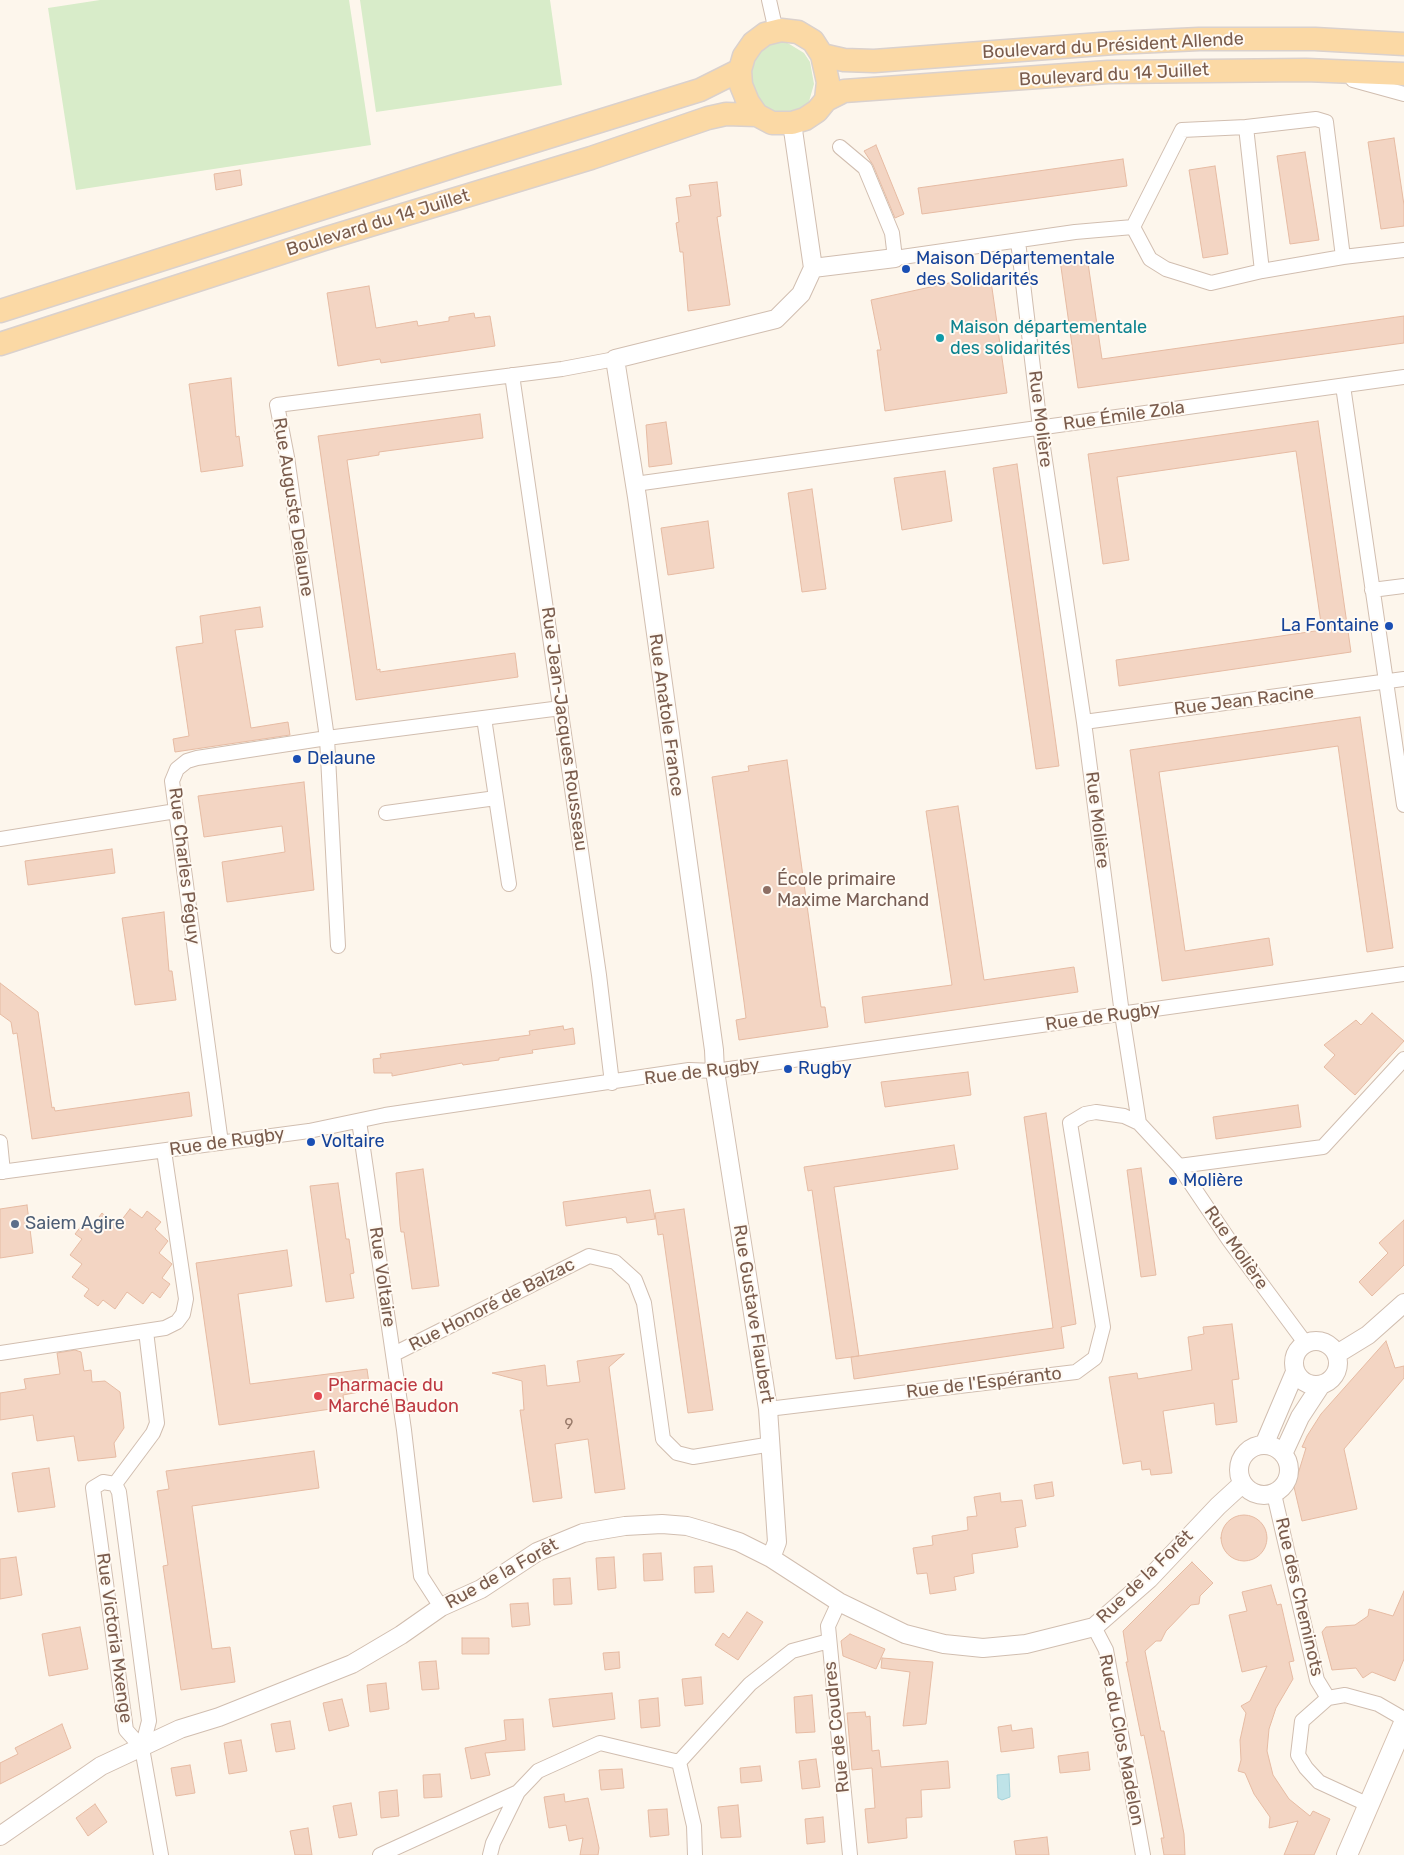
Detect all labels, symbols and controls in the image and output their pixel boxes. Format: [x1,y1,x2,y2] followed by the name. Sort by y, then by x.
[982,28,1244,64] street label: Boulevard du Président Allende
[1018,59,1210,91] street label: Boulevard du 14 Juillet
[284,185,472,261] street label: Boulevard du 14 Juillet
[916,248,1115,290] place label: Maison Départementale des Solidarités
[900,263,912,275] marker: Maison Départementale des Solidarités
[950,317,1147,359] place label: Maison départementale des solidarités
[934,332,946,344] marker: Maison départementale des solidarités
[1023,369,1057,469] street label: Rue Molière
[1062,397,1186,435] street label: Rue Émile Zola
[268,416,318,598] street label: Rue Auguste Delaune
[536,605,592,853] street label: Rue Jean-Jacques Rousseau
[1281,615,1379,637] place label: La Fontaine
[1383,620,1395,632] marker: La Fontaine
[644,632,688,798] street label: Rue Anatole France
[1173,682,1315,720] street label: Rue Jean Racine
[307,748,376,770] place label: Delaune
[291,753,303,765] marker: Delaune
[1080,770,1114,870] street label: Rue Molière
[164,786,204,946] street label: Rue Charles Péguy
[777,869,929,912] place label: École primaire Maxime Marchand
[761,884,773,896] marker: École primaire Maxime Marchand
[1044,998,1162,1036] street label: Rue de Rugby
[643,1054,761,1090] street label: Rue de Rugby
[798,1058,852,1080] place label: Rugby
[782,1063,794,1075] marker: Rugby
[168,1123,286,1161] street label: Rue de Rugby
[321,1131,385,1153] place label: Voltaire
[305,1136,317,1148] marker: Voltaire
[1183,1170,1243,1192] place label: Molière
[1167,1175,1179,1187] marker: Molière
[1199,1202,1273,1294] street label: Rue Molière
[25,1213,125,1235] place label: Saiem Agire
[9,1218,21,1230] marker: Saiem Agire
[728,1223,778,1405] street label: Rue Gustave Flaubert
[364,1226,400,1328] street label: Rue Voltaire
[405,1254,579,1356] street label: Rue Honoré de Balzac
[905,1363,1063,1403] street label: Rue de l'Espéranto
[328,1375,459,1418] place label: Pharmacie du Marché Baudon
[312,1390,324,1402] marker: Pharmacie du Marché Baudon
[565,1416,573,1434] house number: 9
[1270,1516,1328,1678] street label: Rue des Cheminots
[1092,1526,1198,1628] street label: Rue de la Forêt
[442,1534,562,1614] street label: Rue de la Forêt
[91,1552,137,1724] street label: Rue Victoria Mxenge
[1094,1653,1148,1827] street label: Rue du Clos Madelon
[819,1660,855,1794] street label: Rue de Coudres

